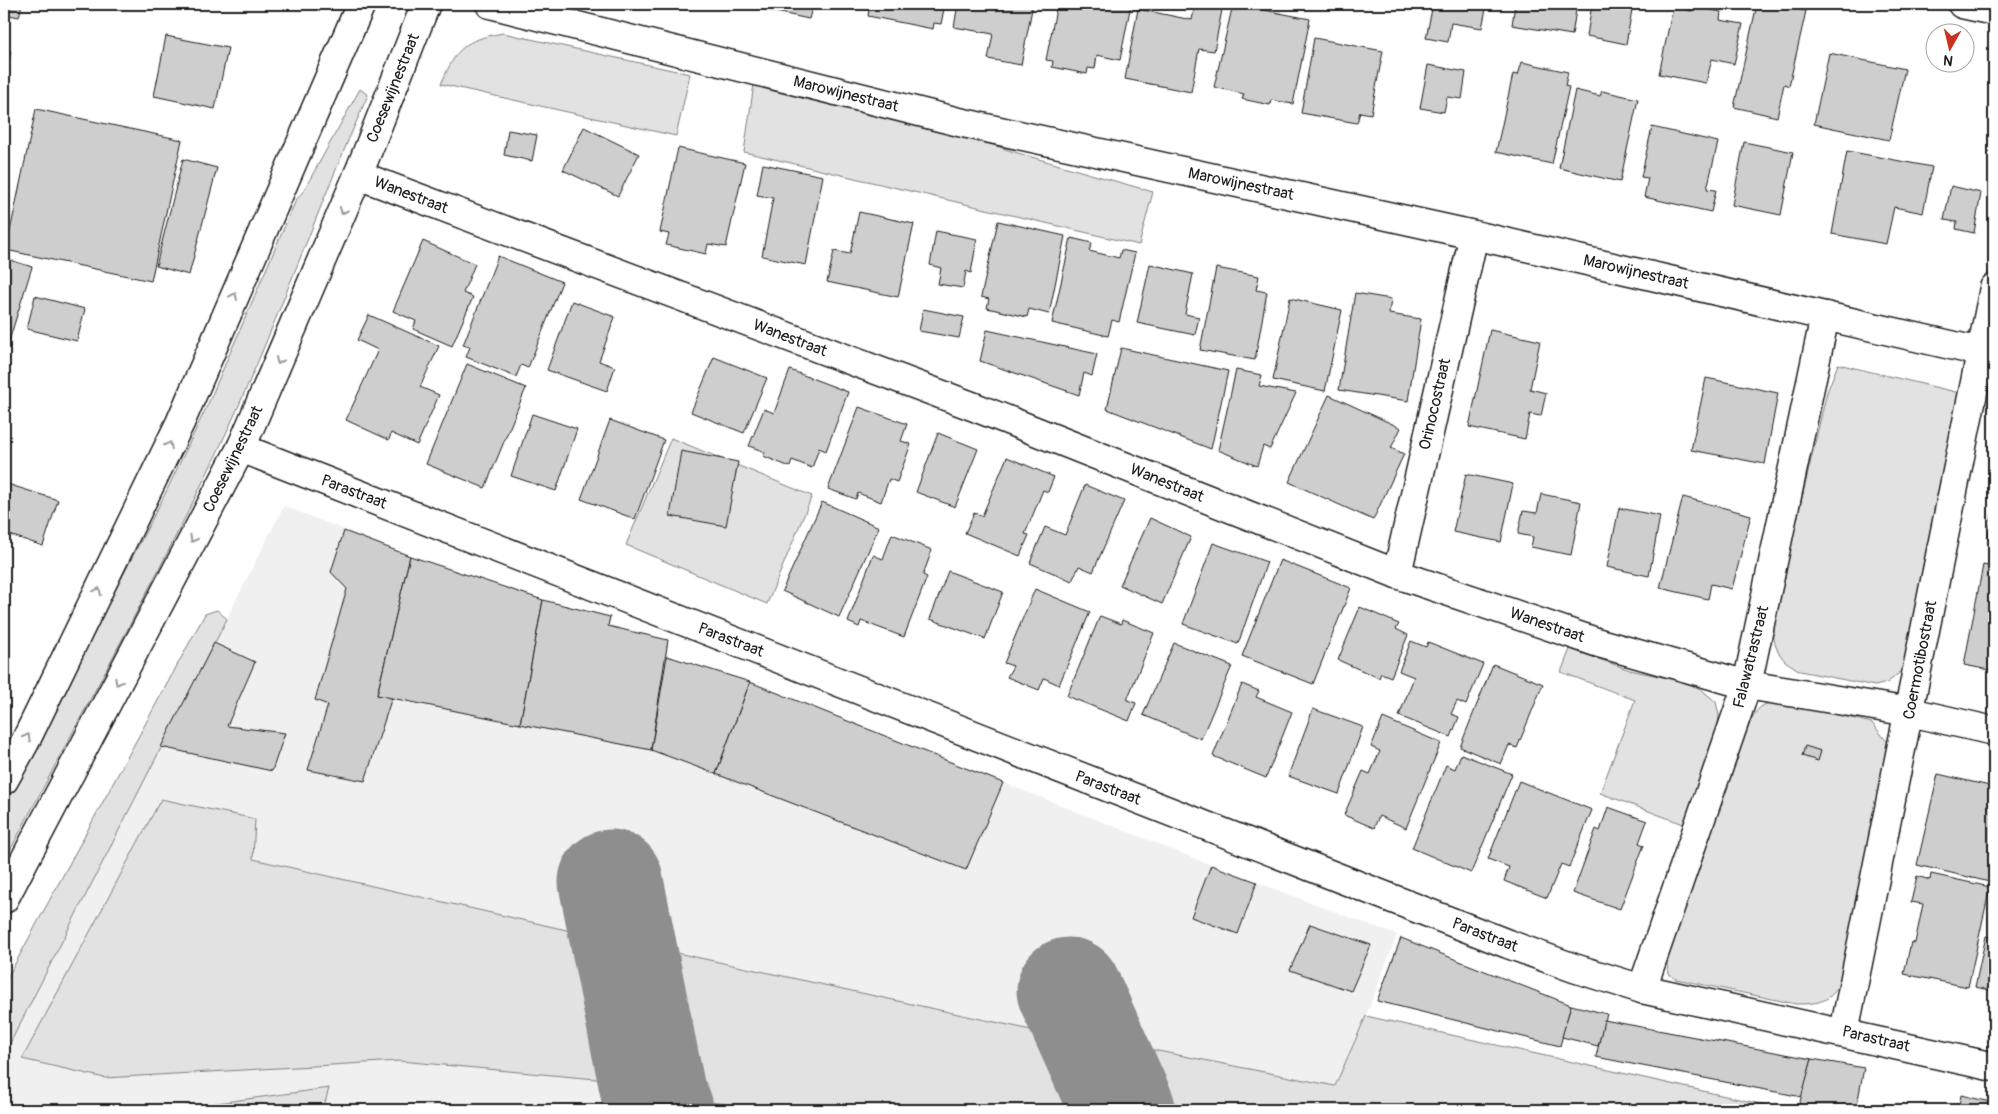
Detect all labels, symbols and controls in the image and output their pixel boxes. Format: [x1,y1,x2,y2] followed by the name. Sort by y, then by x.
[1926,22,1976,72] north arrow
[362,30,424,146] street label: Coesewijnestraat
[1942,51,1954,69] text: N
[791,71,901,117] street label: Marowijnestraat
[1186,163,1296,205] street label: Marowijnestraat
[371,172,451,218] street label: Wanestraat
[338,206,349,215] one-way arrow
[1581,250,1691,294] street label: Marowijnestraat
[228,292,239,301] one-way arrow
[750,315,830,361] street label: Wanestraat
[274,356,284,364] one-way arrow
[1415,356,1455,452] street label: Orinocostraat
[199,402,268,516] street label: Coesewijnestraat
[163,441,174,450] one-way arrow
[1127,459,1207,507] street label: Wanestraat
[318,470,390,514] street label: Parastraat
[189,533,199,542] one-way arrow
[92,587,102,596] one-way arrow
[1899,598,1941,721] street label: Coermotibostraat
[1507,603,1588,647] street label: Wanestraat
[1729,603,1774,710] street label: Falawatrastraat
[695,618,767,662] street label: Parastraat
[114,677,124,686] one-way arrow
[21,734,31,743] one-way arrow
[1072,766,1144,810] street label: Parastraat
[1449,913,1521,957] street label: Parastraat
[1840,1022,1912,1057] street label: Parastraat

